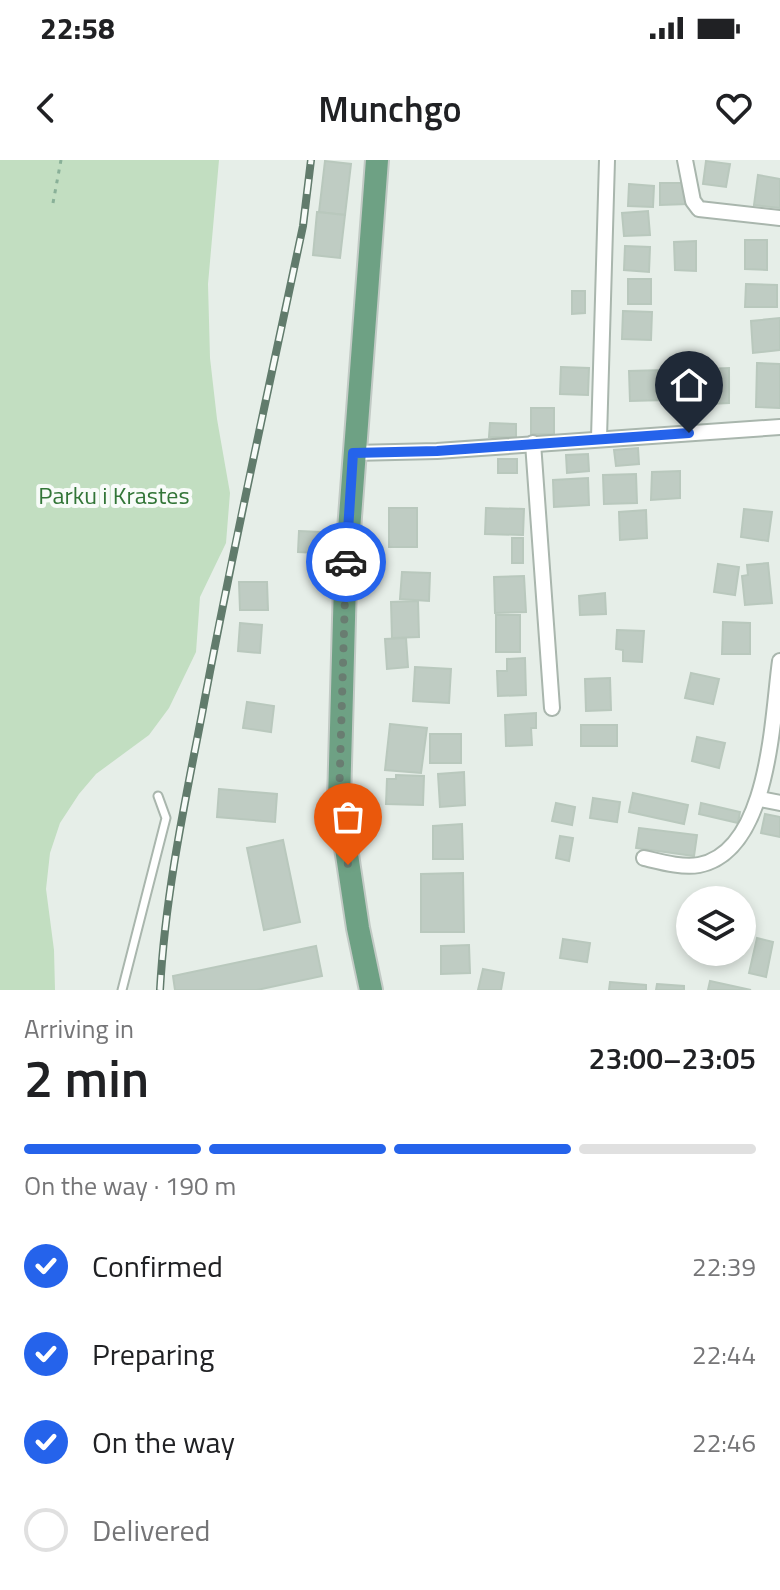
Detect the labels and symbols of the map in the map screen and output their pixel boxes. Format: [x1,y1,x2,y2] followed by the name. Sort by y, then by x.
[655,351,723,433] pin
[38,477,190,513] park label: Parku i Krastes
[306,522,386,602] courier
[314,783,382,865] pin

